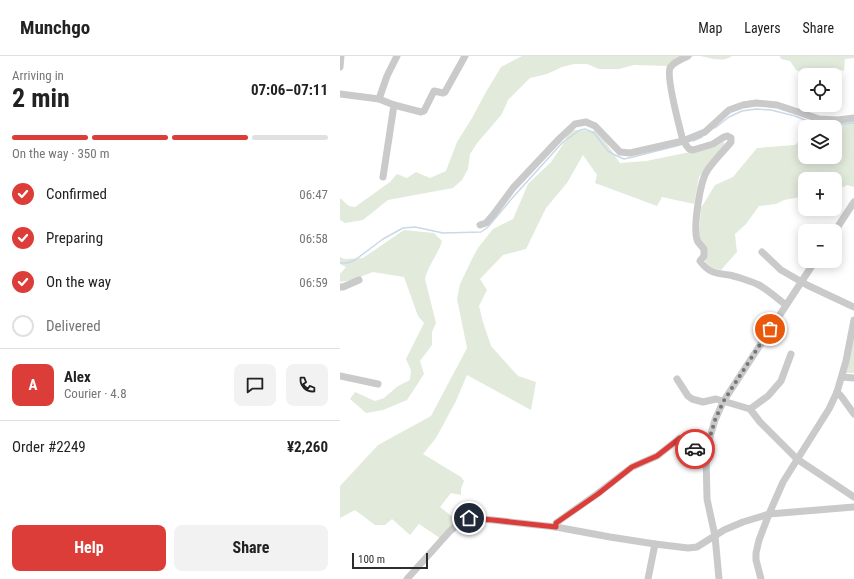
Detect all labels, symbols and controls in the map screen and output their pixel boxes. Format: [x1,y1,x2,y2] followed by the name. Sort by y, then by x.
[20,16,90,39] text: Munchgo
[698,20,722,36] text: Map
[744,20,781,36] text: Layers
[803,20,834,36] text: Share
[12,68,64,83] text: Arriving in
[798,68,842,268] map controls
[798,68,842,112] button: locate
[251,81,328,99] text: 07:06–07:11
[12,83,70,113] text: 2 min
[798,120,842,164] button: layers
[12,146,109,161] text: On the way · 350 m
[798,172,842,216] button: +
[12,183,34,205] icon: check
[46,185,107,203] text: Confirmed
[299,187,328,202] text: 06:47
[798,224,842,268] button: −
[12,227,34,249] icon: check
[46,229,103,247] text: Preparing
[299,231,328,246] text: 06:58
[12,271,34,293] icon: check
[46,273,111,291] text: On the way
[299,275,328,290] text: 06:59
[753,312,787,346] pin
[46,317,101,335] text: Delivered
[759,318,781,340] icon: bag
[234,364,276,406] button: chat
[286,364,328,406] button: phone
[64,368,91,386] text: Alex
[29,376,37,394] text: A
[64,386,127,401] text: Courier · 4.8
[675,429,715,469] courier
[12,438,86,456] text: Order #2249
[287,438,328,456] text: ¥2,260
[684,438,706,460] icon: car
[452,501,486,535] pin
[458,507,480,529] icon: home
[12,525,166,571] button: Help
[174,525,328,571] button: Share
[352,551,428,570] scale bar
[358,553,385,566] text: 100 m

